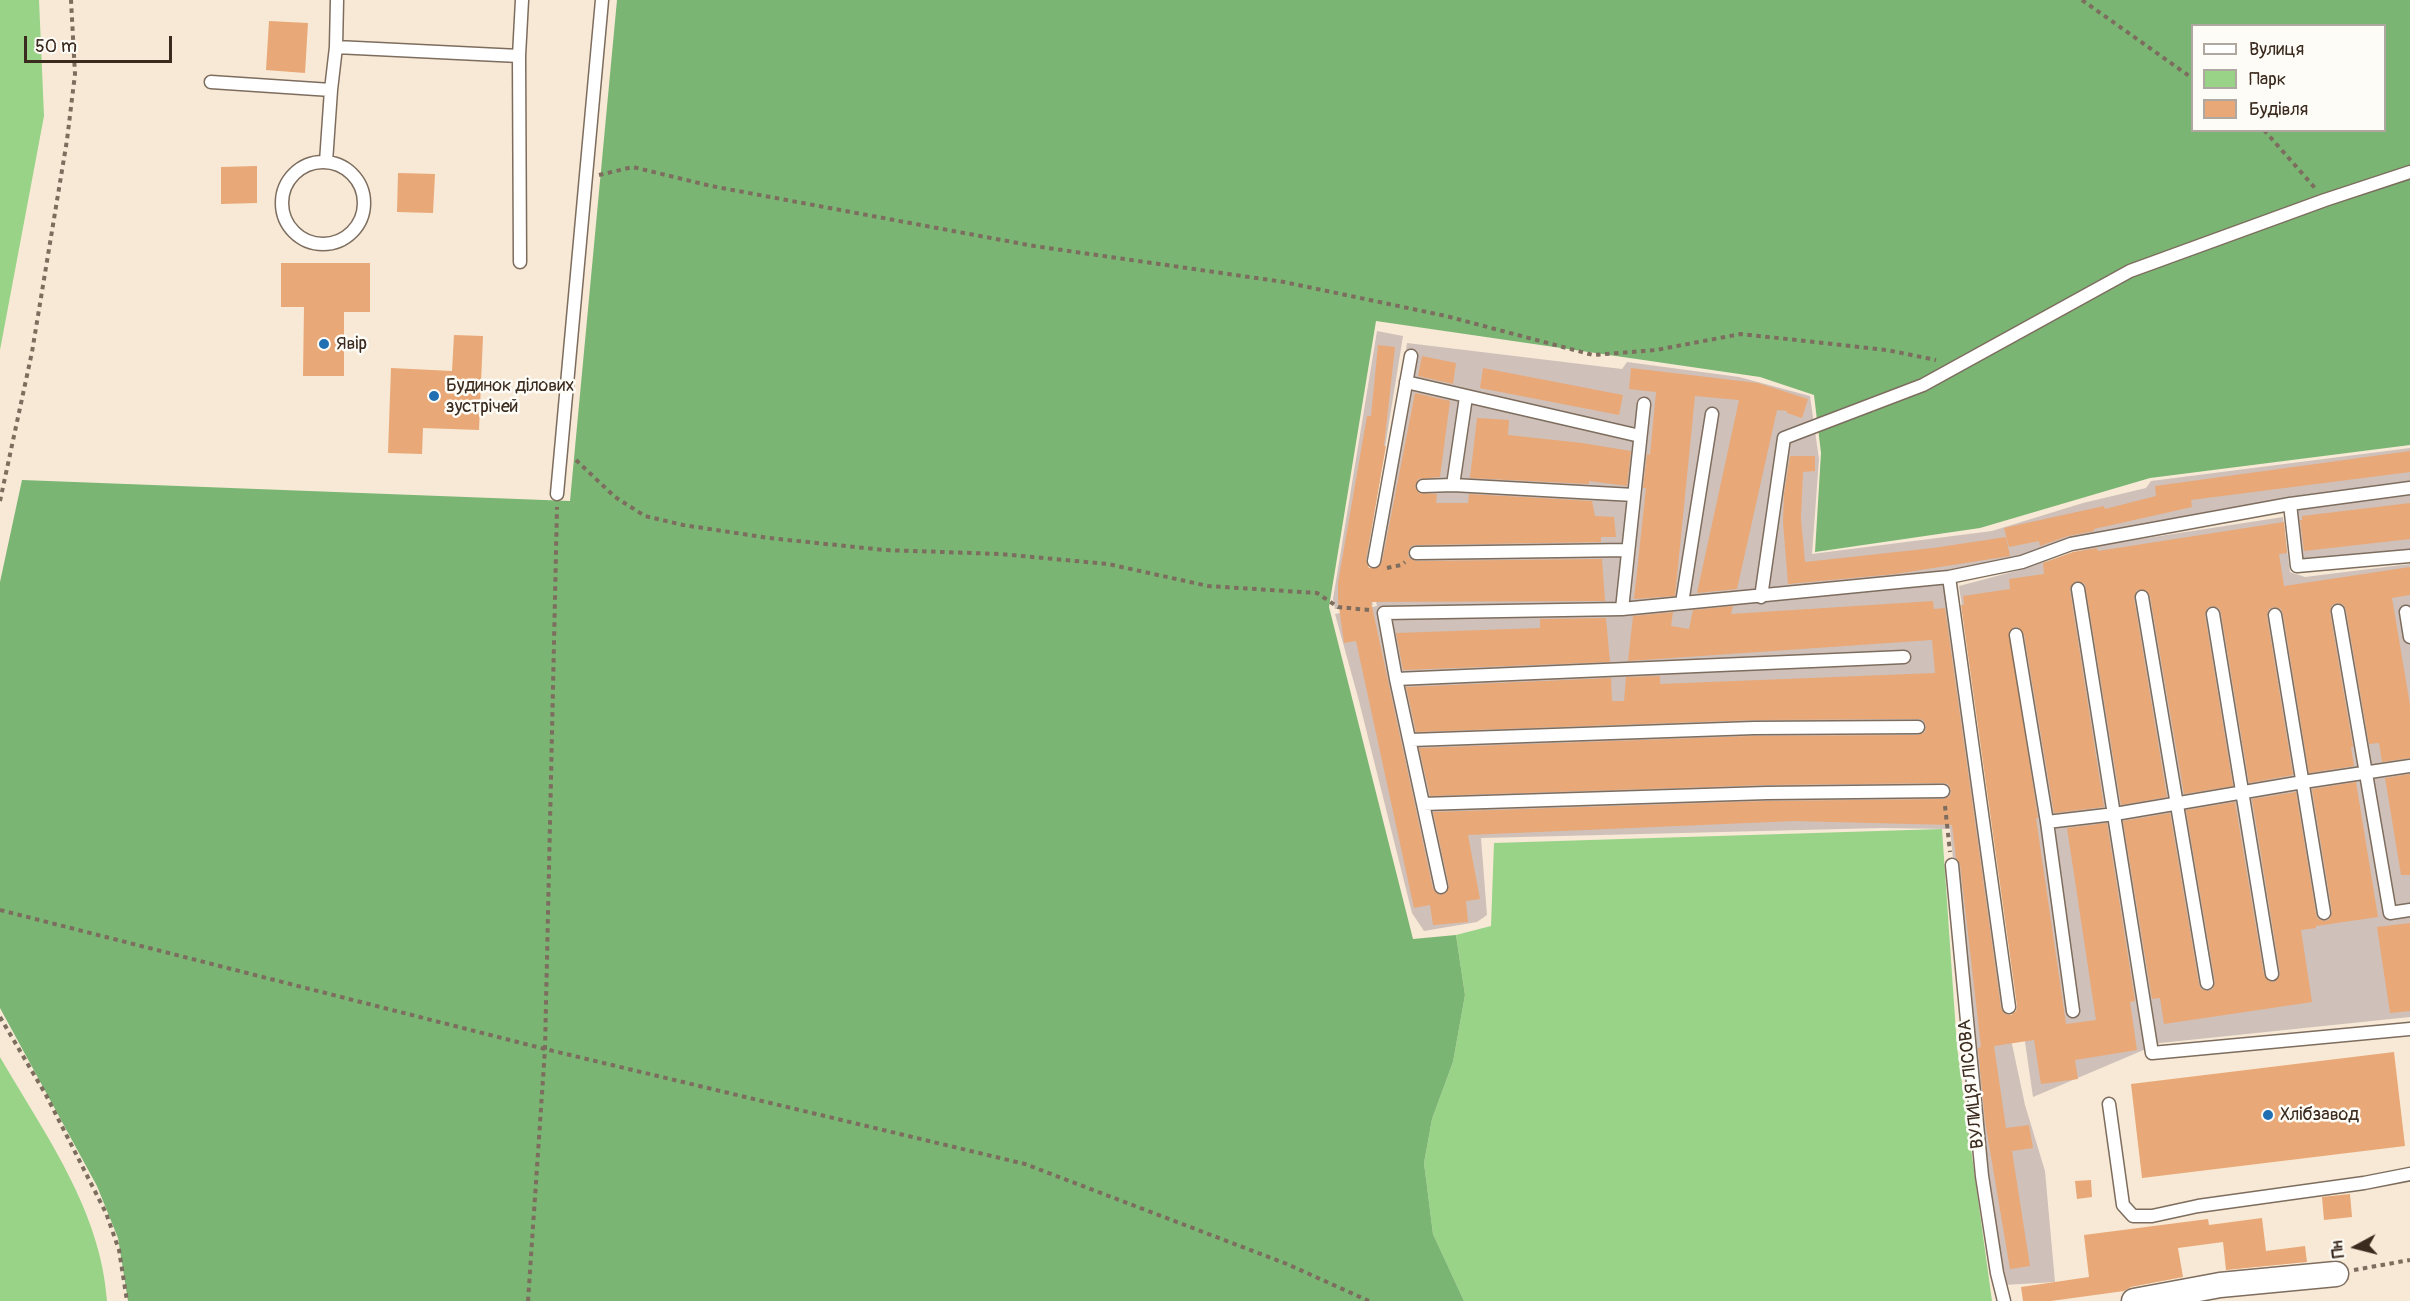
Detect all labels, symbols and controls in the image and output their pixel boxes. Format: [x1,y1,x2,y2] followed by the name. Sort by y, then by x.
[27,24,176,62] scale bar
[2191,24,2386,132] legend
[35,35,77,58] text: 50 m
[2249,38,2304,61] text: Вулиця
[2249,68,2286,91] text: Парк
[2249,98,2308,121] text: Будівля
[336,333,367,355] place label: Явір
[317,337,331,351] marker: Явір
[446,375,574,418] place label: Будинок ділових зустрічей
[427,389,441,403] marker: Будинок ділових зустрічей
[1954,1018,1990,1150] street label: ВУЛИЦЯ ЛІСОВА
[2280,1104,2359,1126] place label: Хлібзавод
[2261,1108,2275,1122] marker: Хлібзавод
[2326,1217,2386,1277] north arrow
[2327,1239,2349,1259] text: Пн

